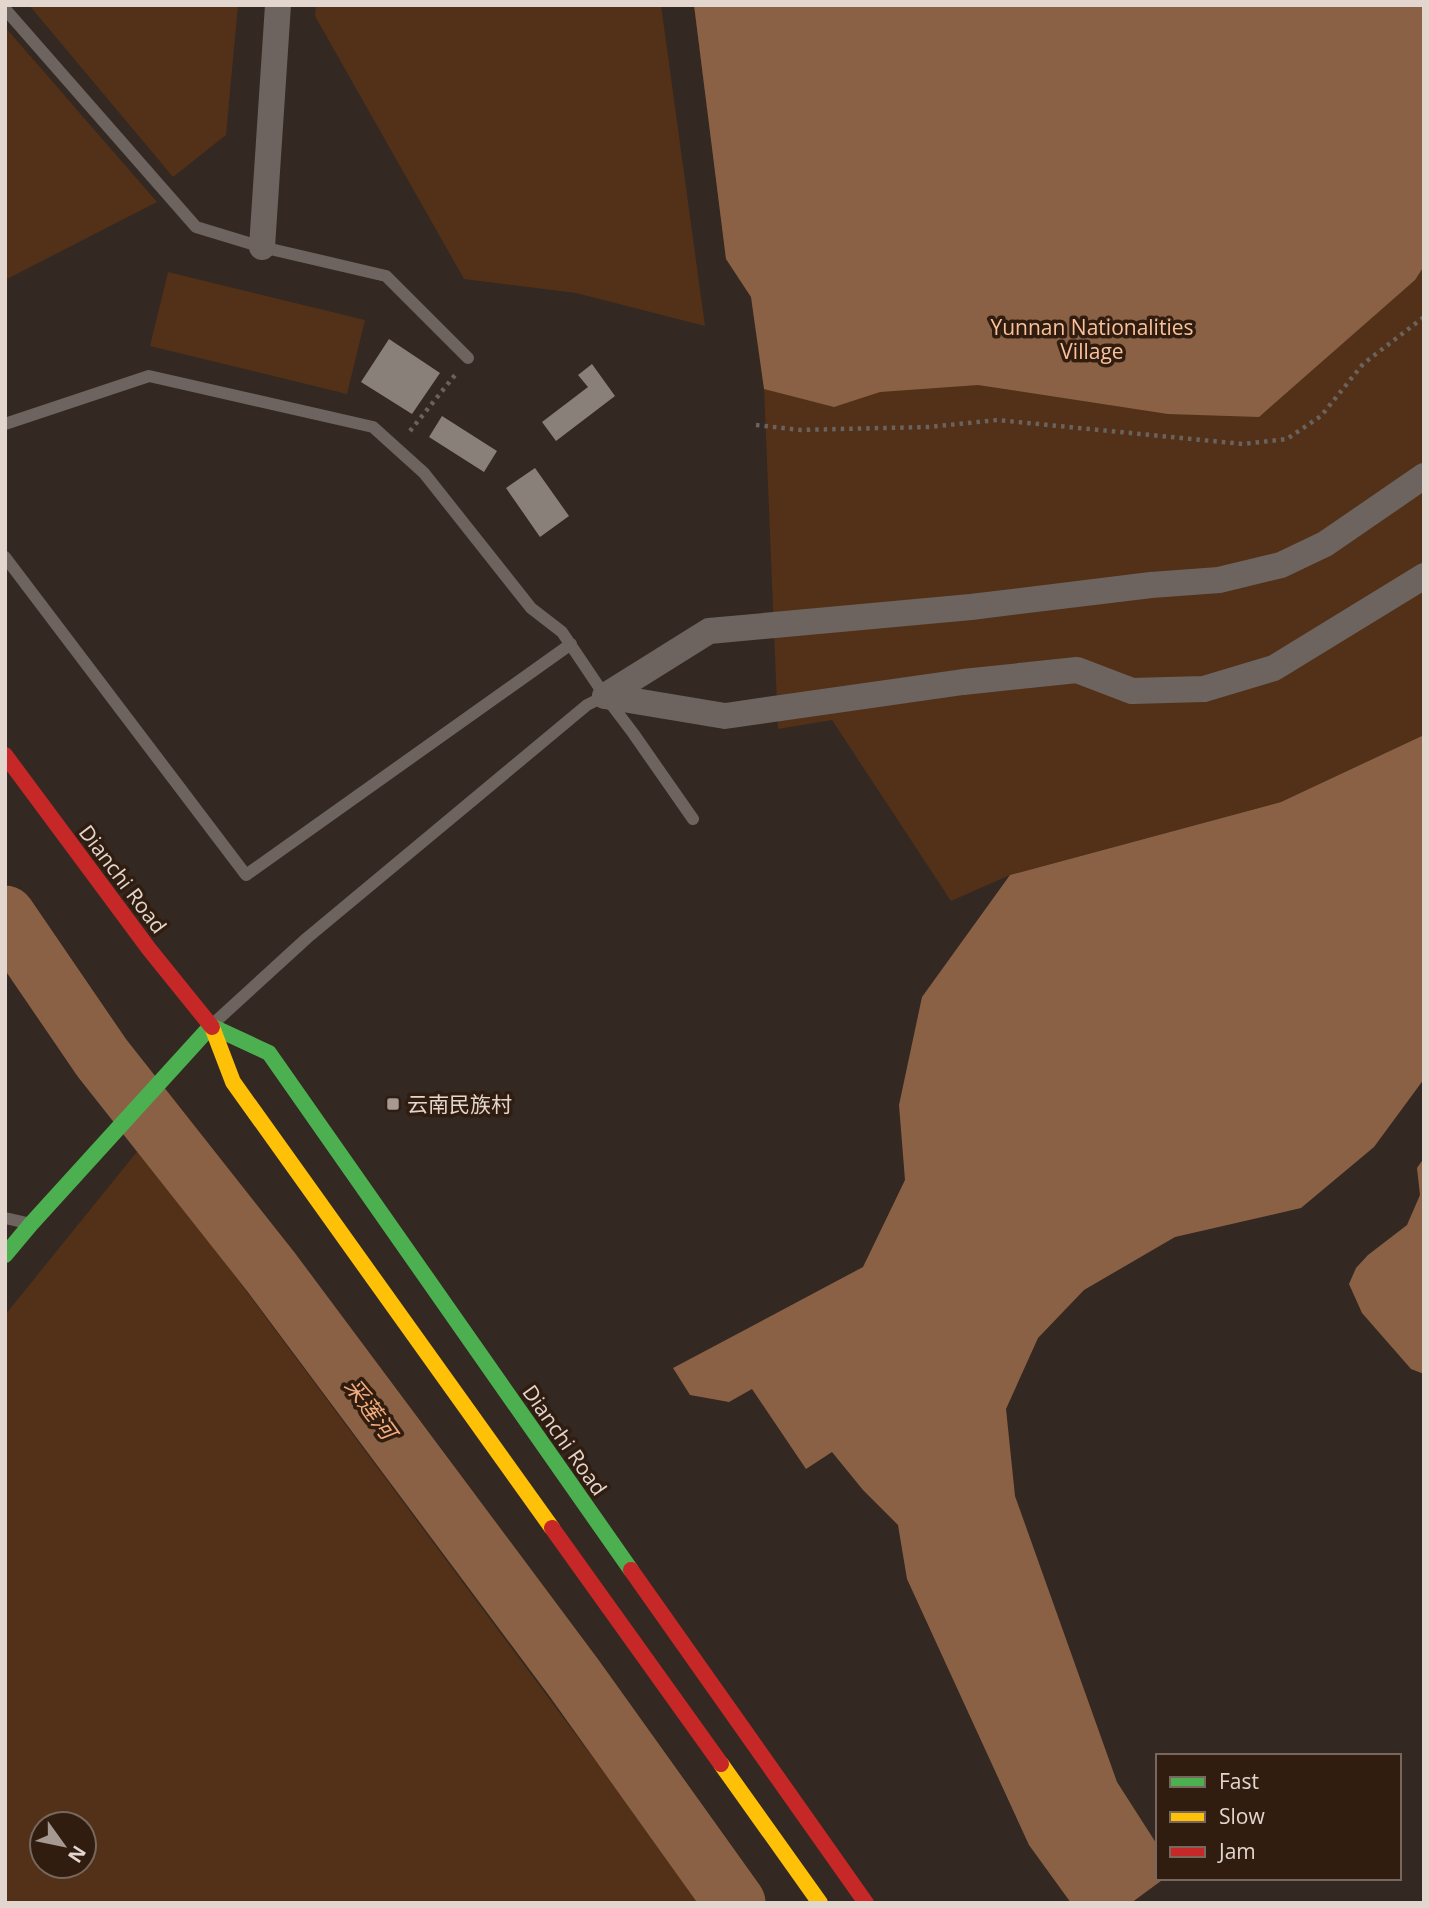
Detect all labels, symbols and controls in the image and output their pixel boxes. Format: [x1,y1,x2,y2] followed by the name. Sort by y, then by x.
[990,313,1194,365] park label: Yunnan Nationalities Village
[73,819,173,939] street label: Dianchi Road
[407,1090,512,1118] place label: 云南民族村
[385,1096,401,1112] marker: 云南民族村
[338,1371,407,1449] water label: 采莲河
[517,1379,613,1501] street label: Dianchi Road
[1156,1754,1401,1880] legend
[1219,1767,1259,1795] text: Fast
[1219,1802,1265,1830] text: Slow
[28,1810,98,1880] north arrow
[1217,1837,1256,1865] text: Jam
[62,1841,92,1868] text: N

